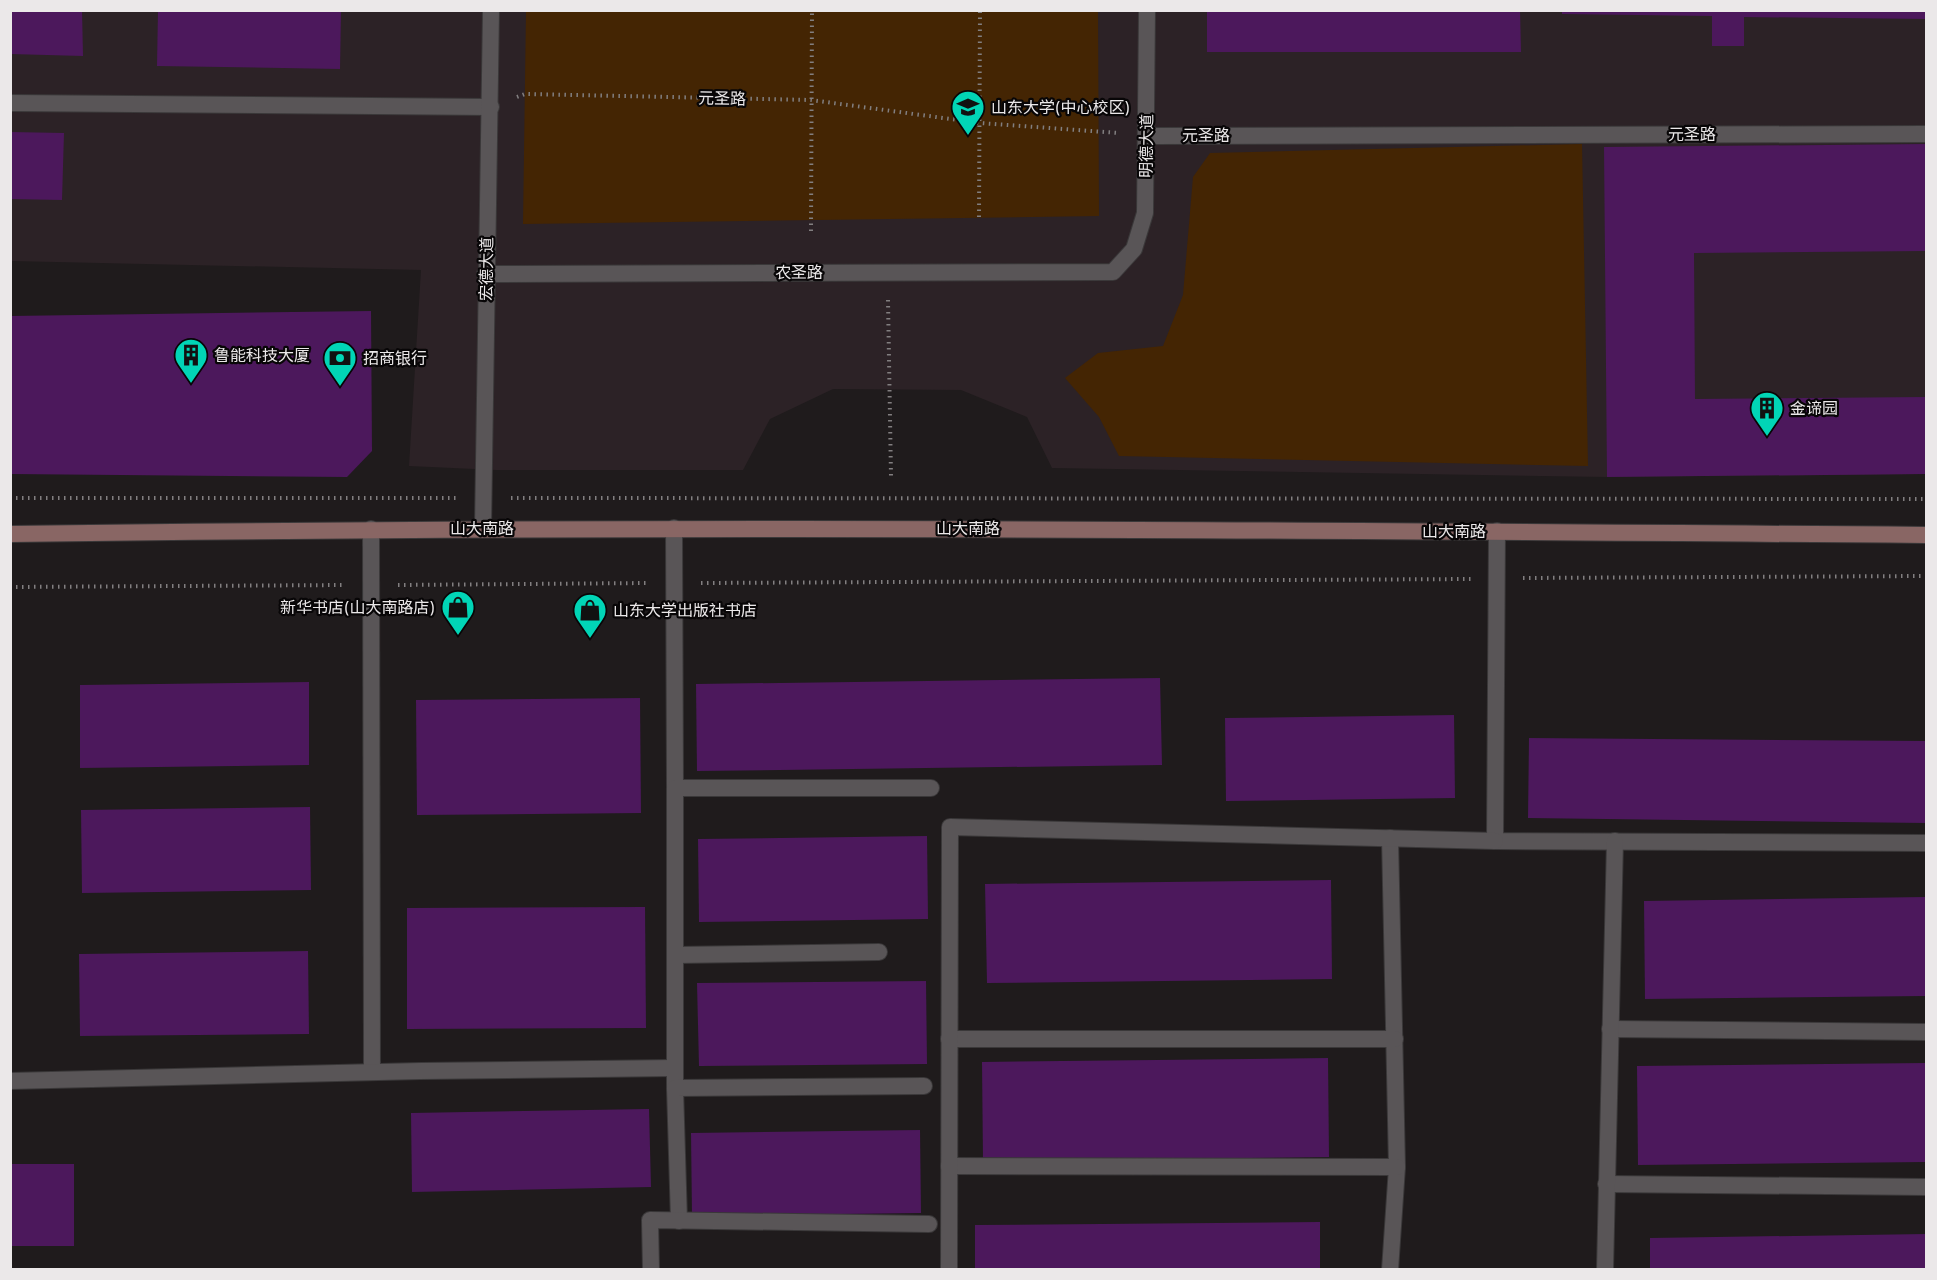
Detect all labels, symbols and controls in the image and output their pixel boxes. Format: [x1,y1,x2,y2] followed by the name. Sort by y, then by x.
[950,89,986,136] school or university icon: 山东大学(中心校区)
[698,90,746,110] street label: 元圣路
[991,99,1130,119] place label: 山东大学(中心校区)
[1137,114,1159,178] street label: 明德大道
[1668,126,1716,146] street label: 元圣路
[1182,127,1230,147] street label: 元圣路
[477,237,499,301] street label: 宏德大道
[775,264,823,284] street label: 农圣路
[173,337,209,384] building icon: 鲁能科技大厦
[322,340,358,387] bank icon: 招商银行
[214,346,310,367] place label: 鲁能科技大厦
[363,350,427,370] place label: 招商银行
[1749,390,1785,437] building icon: 金谛园
[1790,400,1838,420] place label: 金谛园
[450,520,514,540] street label: 山大南路
[936,520,1000,540] street label: 山大南路
[1422,523,1486,543] street label: 山大南路
[440,589,476,636] shop icon: 新华书店(山大南路店)
[572,592,608,639] shop icon: 山东大学出版社书店
[280,599,435,619] place label: 新华书店(山大南路店)
[613,602,757,622] place label: 山东大学出版社书店

